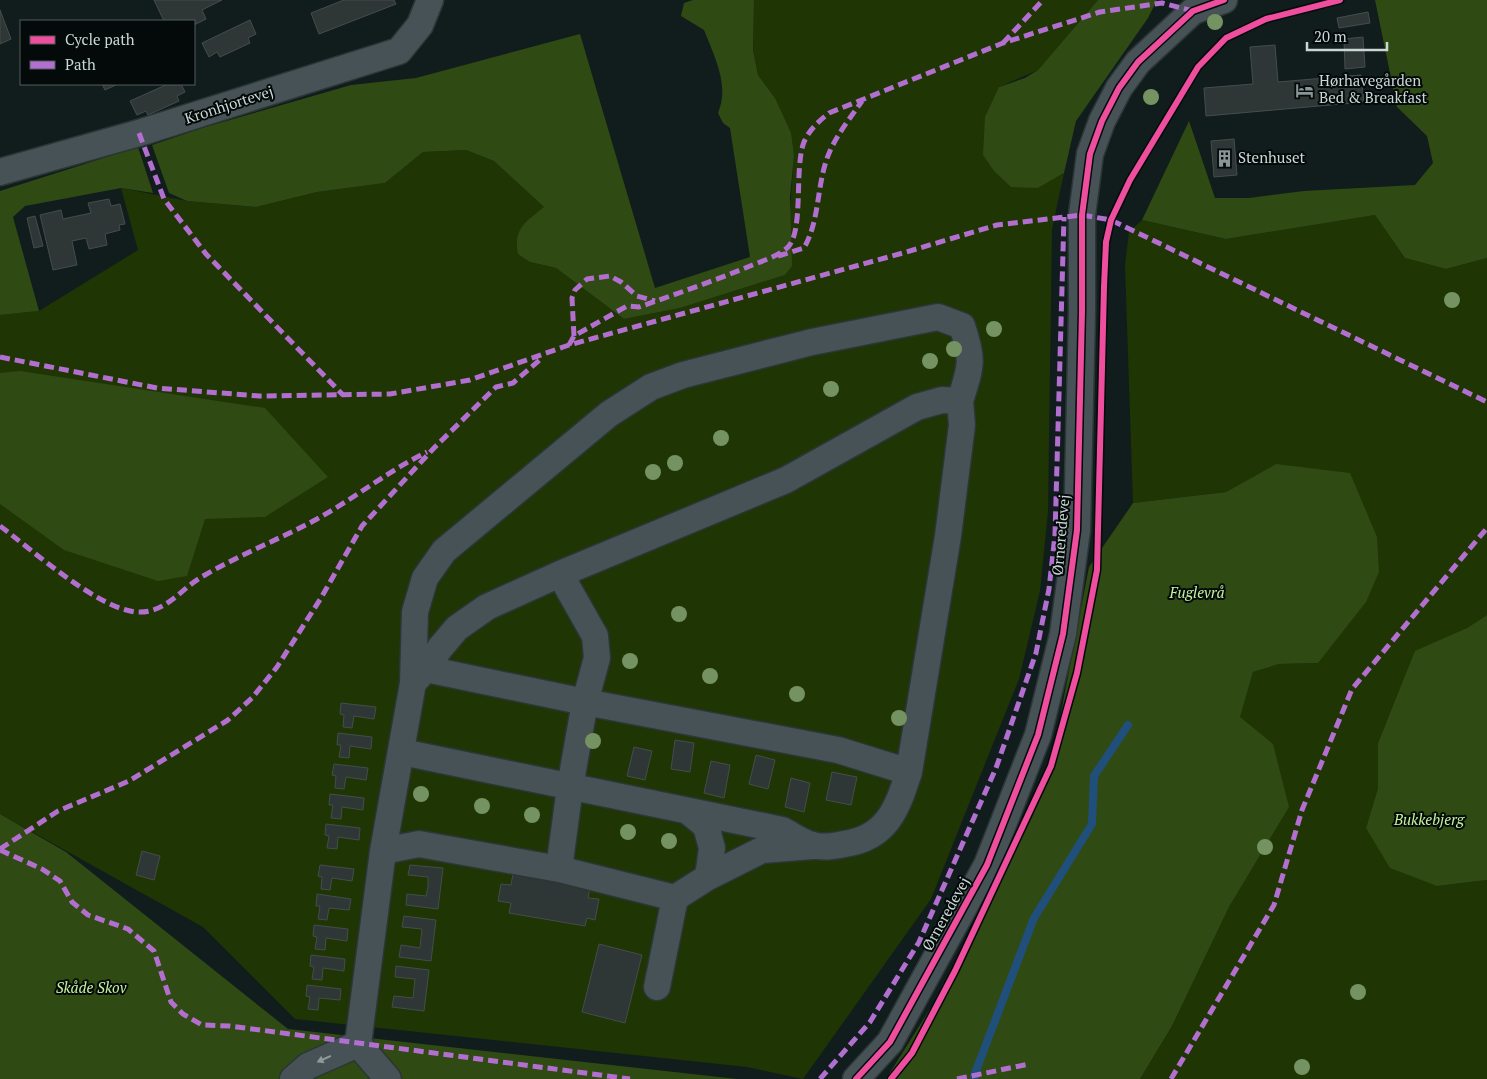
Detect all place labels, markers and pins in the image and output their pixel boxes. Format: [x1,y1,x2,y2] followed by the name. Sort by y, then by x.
[1319,70,1427,107] place label: Hørhavegården Bed & Breakfast
[1295,80,1315,100] hotel icon: Hørhavegården Bed & Breakfast
[1238,147,1306,167] place label: Stenhuset
[1214,148,1234,168] building icon: Stenhuset

